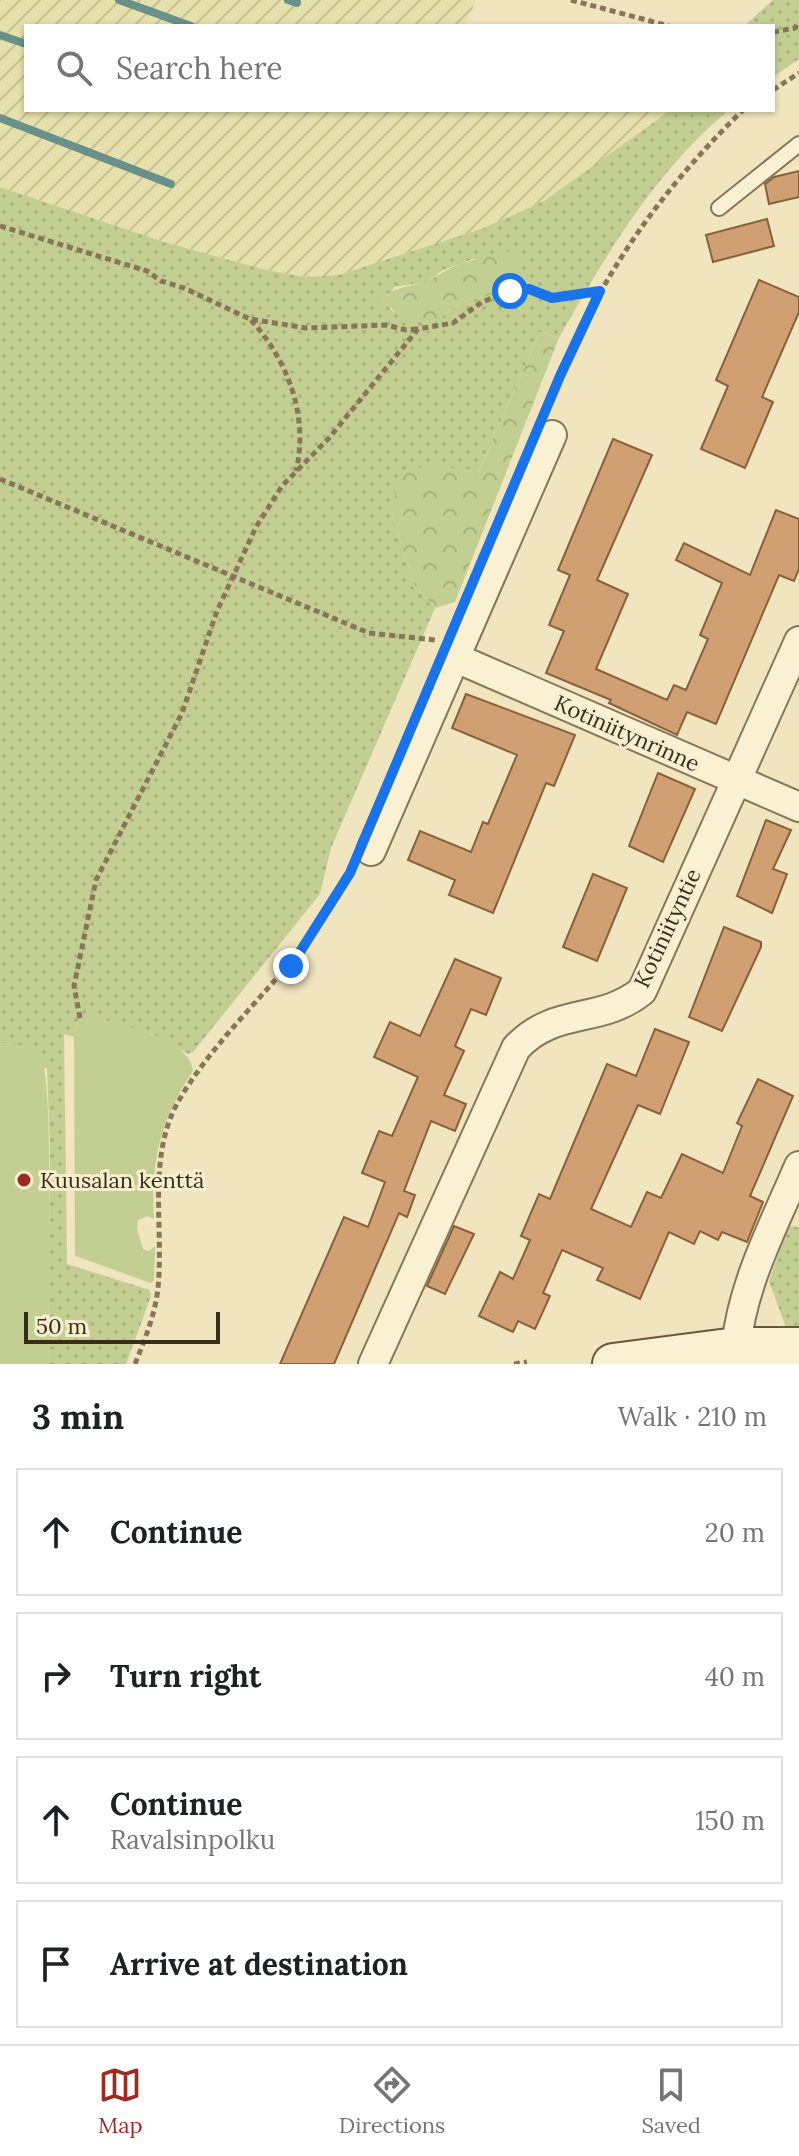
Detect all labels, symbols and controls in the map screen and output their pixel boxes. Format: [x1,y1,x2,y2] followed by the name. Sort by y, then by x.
[24,24,775,112] search box
[52,46,96,90] icon: search
[116,49,283,87] text: Search here
[492,273,528,309] route start
[550,688,704,778] street label: Kotiniitynrinne
[627,864,707,992] street label: Kotiniityntie
[273,948,309,984] route end
[40,1166,204,1194] place label: Kuusalan kenttä
[15,1171,33,1189] marker: Kuusalan kenttä
[24,1308,220,1344] scale bar
[36,1312,87,1340] text: 50 m
[32,1395,124,1438] text: 3 min
[618,1400,767,1433] text: Walk · 210 m
[34,1510,78,1554] icon: ahead
[110,1513,242,1551] text: Continue
[705,1516,765,1549] text: 20 m
[34,1654,78,1698] icon: right
[110,1657,261,1695] text: Turn right
[705,1660,765,1693] text: 40 m
[110,1785,242,1823] text: Continue
[34,1798,78,1842] icon: ahead
[695,1804,765,1837] text: 150 m
[110,1823,275,1856] text: Ravalsinpolku
[34,1942,78,1986] icon: arrive
[110,1945,408,1983] text: Arrive at destination
[98,2063,143,2139] tab: Map
[339,2063,445,2139] tab: Directions
[641,2063,701,2139] tab: Saved

